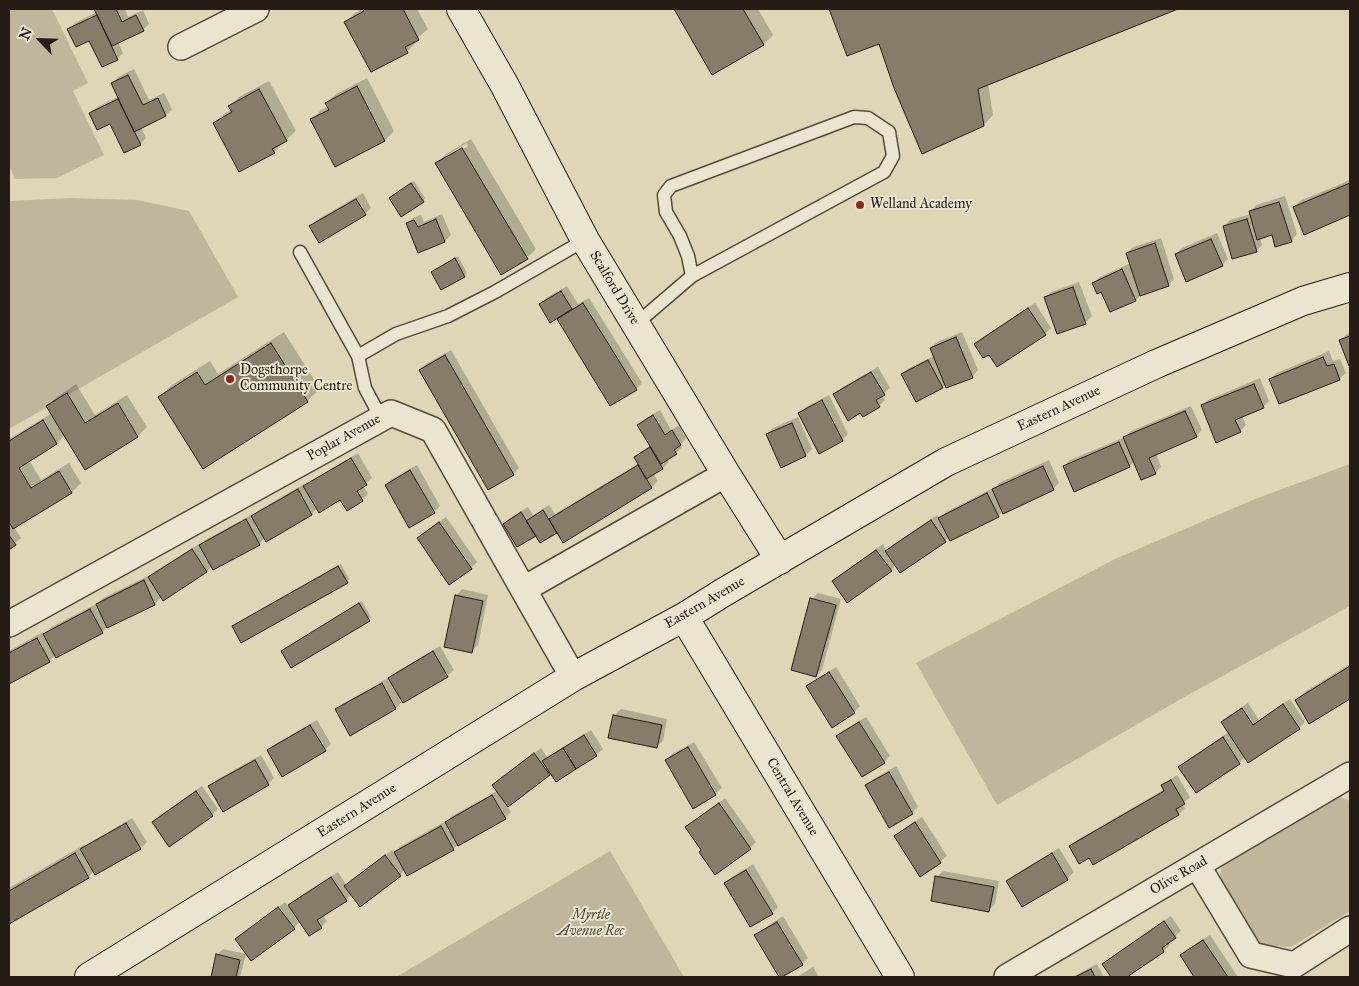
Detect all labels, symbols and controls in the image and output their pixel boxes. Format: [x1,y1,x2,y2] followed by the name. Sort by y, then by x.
[15,15,65,65] north arrow
[16,25,36,43] text: N
[870,197,972,213] place label: Welland Academy
[854,199,866,211] marker: Welland Academy
[585,248,643,328] street label: Scalford Drive
[240,363,352,396] place label: Dogsthorpe Community Centre
[224,373,236,385] marker: Dogsthorpe Community Centre
[1015,382,1103,436] street label: Eastern Avenue
[304,411,384,465] street label: Poplar Avenue
[662,573,748,633] street label: Eastern Avenue
[762,755,822,839] street label: Central Avenue
[315,780,399,842] street label: Eastern Avenue
[1147,853,1211,899] street label: Olive Road
[558,908,624,940] park label: Myrtle Avenue Rec

